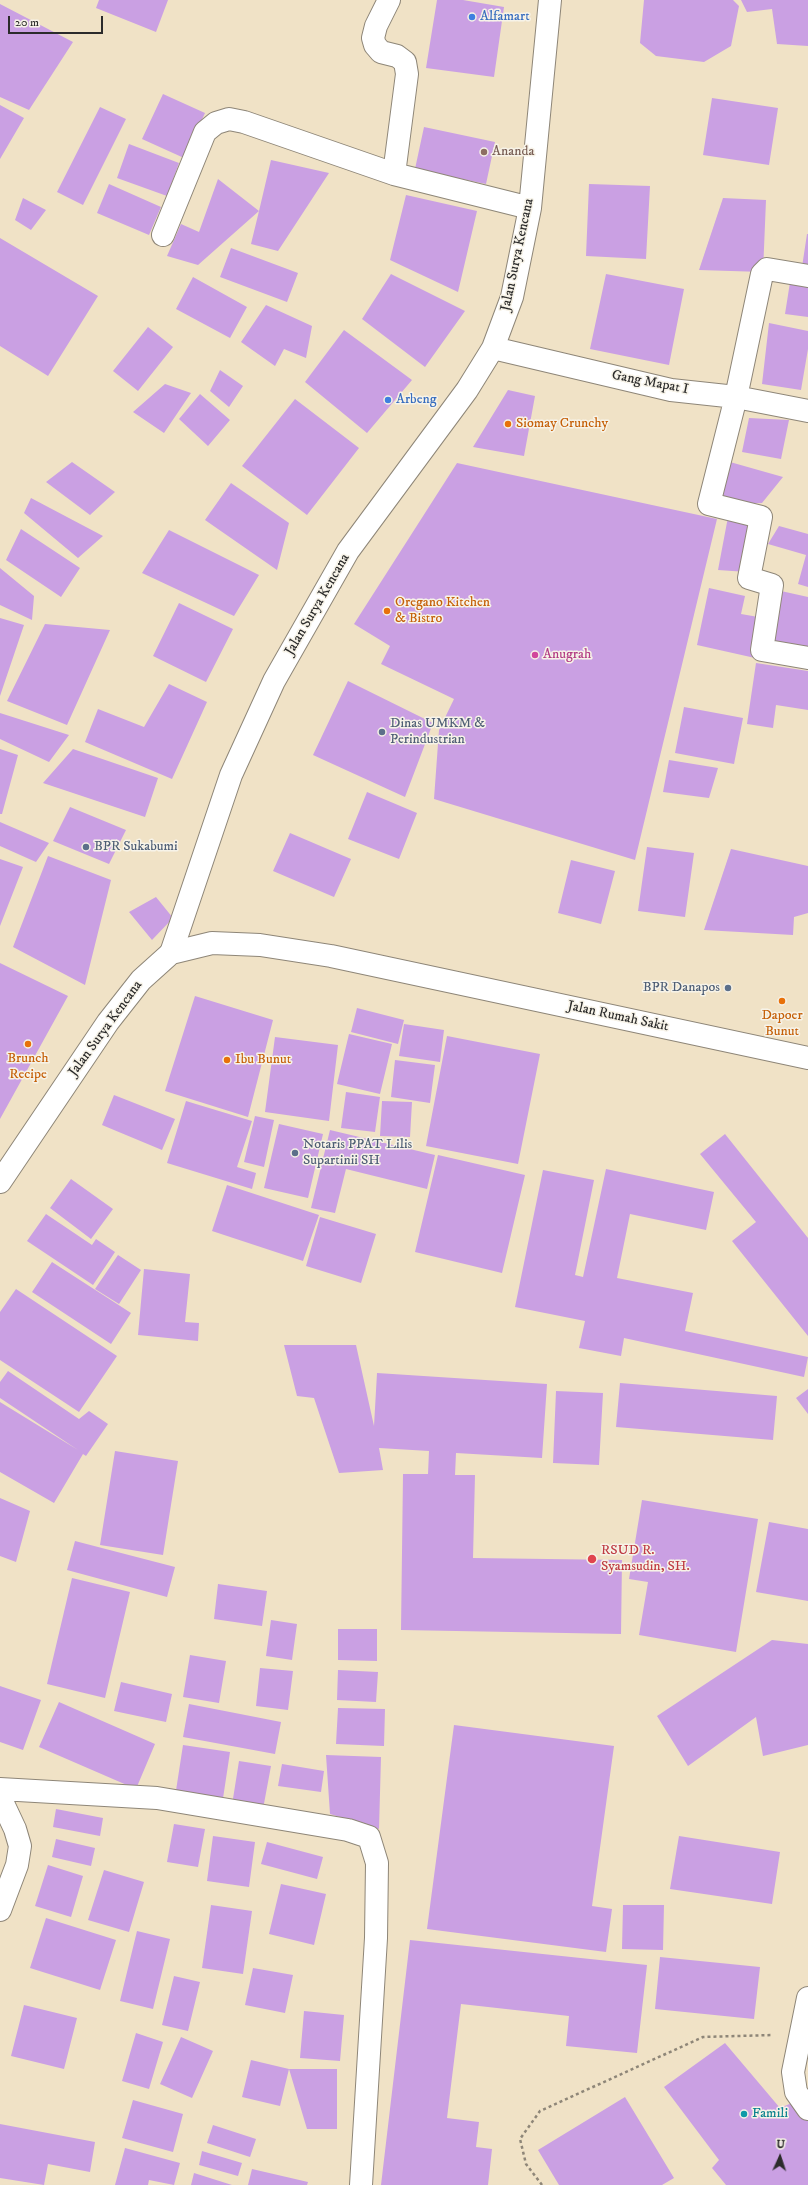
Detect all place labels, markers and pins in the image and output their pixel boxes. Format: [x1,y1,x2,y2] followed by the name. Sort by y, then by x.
[480,9,530,25] place label: Alfamart
[467,12,477,22] marker: Alfamart
[492,144,534,160] place label: Ananda
[479,147,489,157] marker: Ananda
[396,392,437,408] place label: Arbeng
[383,395,393,405] marker: Arbeng
[516,416,608,432] place label: Siomay Crunchy
[503,419,513,429] marker: Siomay Crunchy
[395,595,490,628] place label: Oregano Kitchen & Bistro
[382,606,392,616] marker: Oregano Kitchen & Bistro
[543,647,591,663] place label: Anugrah
[530,650,540,660] marker: Anugrah
[390,716,485,748] place label: Dinas UMKM & Perindustrian
[377,727,387,737] marker: Dinas UMKM & Perindustrian
[94,839,178,855] place label: BPR Sukabumi
[81,842,91,852] marker: BPR Sukabumi
[643,980,720,996] place label: BPR Danapos
[723,983,733,993] marker: BPR Danapos
[777,996,787,1006] marker: Dapoer Bunut
[761,1008,803,1040] place label: Dapoer Bunut
[23,1039,33,1049] marker: Brunch Recipe
[7,1051,49,1084] place label: Brunch Recipe
[235,1052,291,1068] place label: Ibu Bunut
[222,1055,232,1065] marker: Ibu Bunut
[303,1137,412,1170] place label: Notaris PPAT Lilis Supartinii SH
[290,1148,300,1158] marker: Notaris PPAT Lilis Supartinii SH
[601,1543,690,1576] place label: RSUD R. Syamsudin, SH.
[586,1553,598,1565] marker: RSUD R. Syamsudin, SH.
[752,2106,788,2122] place label: Famili
[739,2109,749,2119] marker: Famili

